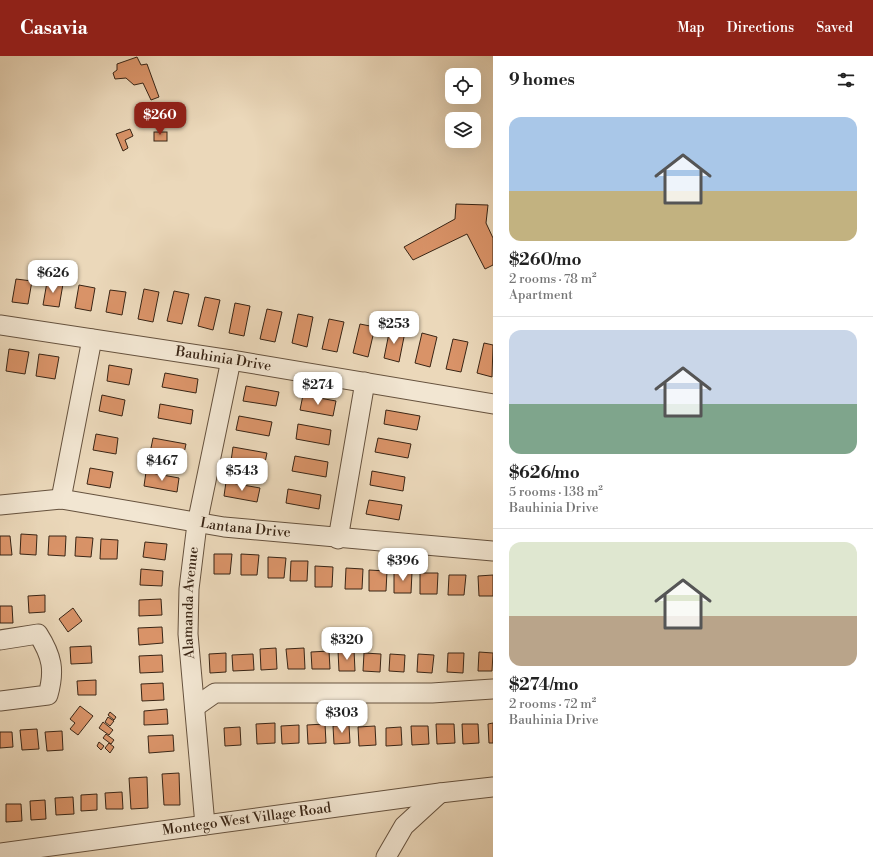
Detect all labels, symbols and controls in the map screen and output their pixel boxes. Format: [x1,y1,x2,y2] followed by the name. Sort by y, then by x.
[20,16,88,40] text: Casavia
[677,19,705,37] text: Map
[727,19,794,37] text: Directions
[816,19,853,37] text: Saved
[445,68,481,148] map controls
[445,68,481,104] button: locate
[509,69,575,91] text: 9 homes
[835,69,857,91] icon: filters
[136,102,184,136] pin: $260
[143,107,177,123] text: $260
[445,112,481,148] button: layers
[647,143,719,215] icon: home
[509,249,582,271] text: $260/mo
[29,260,77,294] pin: $626
[37,265,69,281] text: $626
[509,271,597,287] text: 2 rooms · 78 m²
[509,287,573,303] text: Apartment
[370,311,418,345] pin: $253
[378,316,410,332] text: $253
[173,343,273,376] street label: Bauhinia Drive
[647,356,719,428] icon: home
[294,372,342,406] pin: $274
[302,377,334,393] text: $274
[138,448,186,482] pin: $467
[146,453,178,469] text: $467
[218,458,266,492] pin: $543
[509,462,580,484] text: $626/mo
[226,463,258,479] text: $543
[509,484,603,500] text: 5 rooms · 138 m²
[509,500,599,516] text: Bauhinia Drive
[199,514,291,542] street label: Lantana Drive
[179,546,203,661] street label: Alamanda Avenue
[379,548,427,582] pin: $396
[387,553,419,569] text: $396
[647,568,719,640] icon: home
[323,627,371,661] pin: $320
[330,632,364,648] text: $320
[509,674,579,696] text: $274/mo
[509,696,596,712] text: 2 rooms · 72 m²
[318,700,366,734] pin: $303
[326,705,358,721] text: $303
[509,712,599,728] text: Bauhinia Drive
[161,799,332,840] street label: Montego West Village Road

